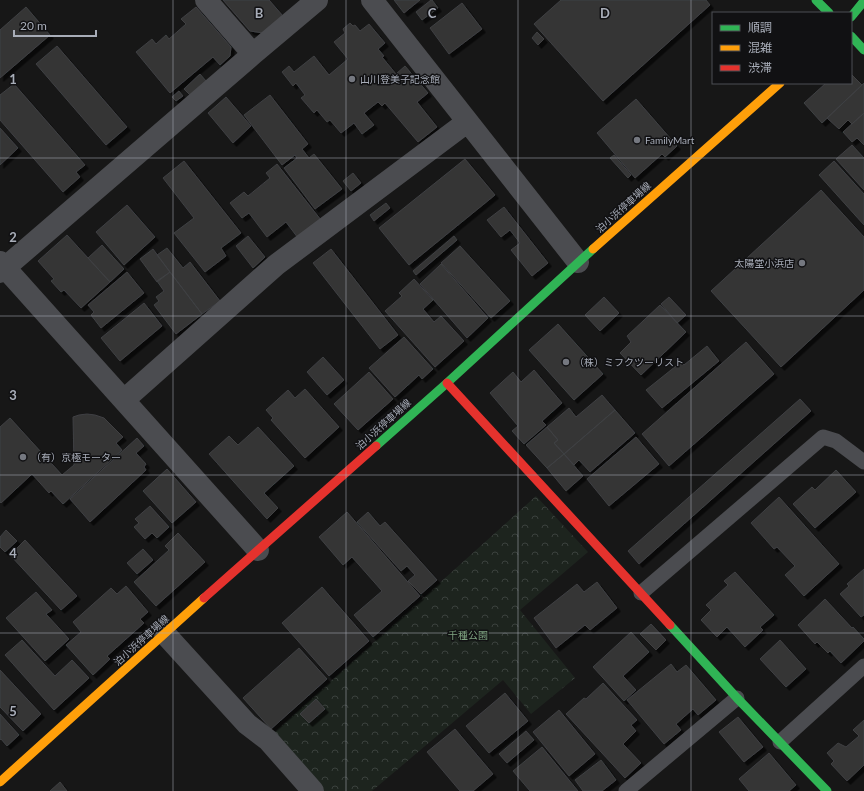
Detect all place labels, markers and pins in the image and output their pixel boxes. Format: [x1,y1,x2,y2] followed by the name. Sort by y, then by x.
[360,73,440,85] place label: 山川登美子記念館
[347,74,357,84] marker: 山川登美子記念館
[645,134,695,146] place label: FamilyMart
[632,135,642,145] marker: FamilyMart
[734,257,794,269] place label: 太陽堂小浜店
[797,258,807,268] marker: 太陽堂小浜店
[574,356,684,368] place label: （株）ミフクツーリスト
[561,357,571,367] marker: （株）ミフクツーリスト
[31,451,121,463] place label: （有）京極モーター
[18,452,28,462] marker: （有）京極モーター

